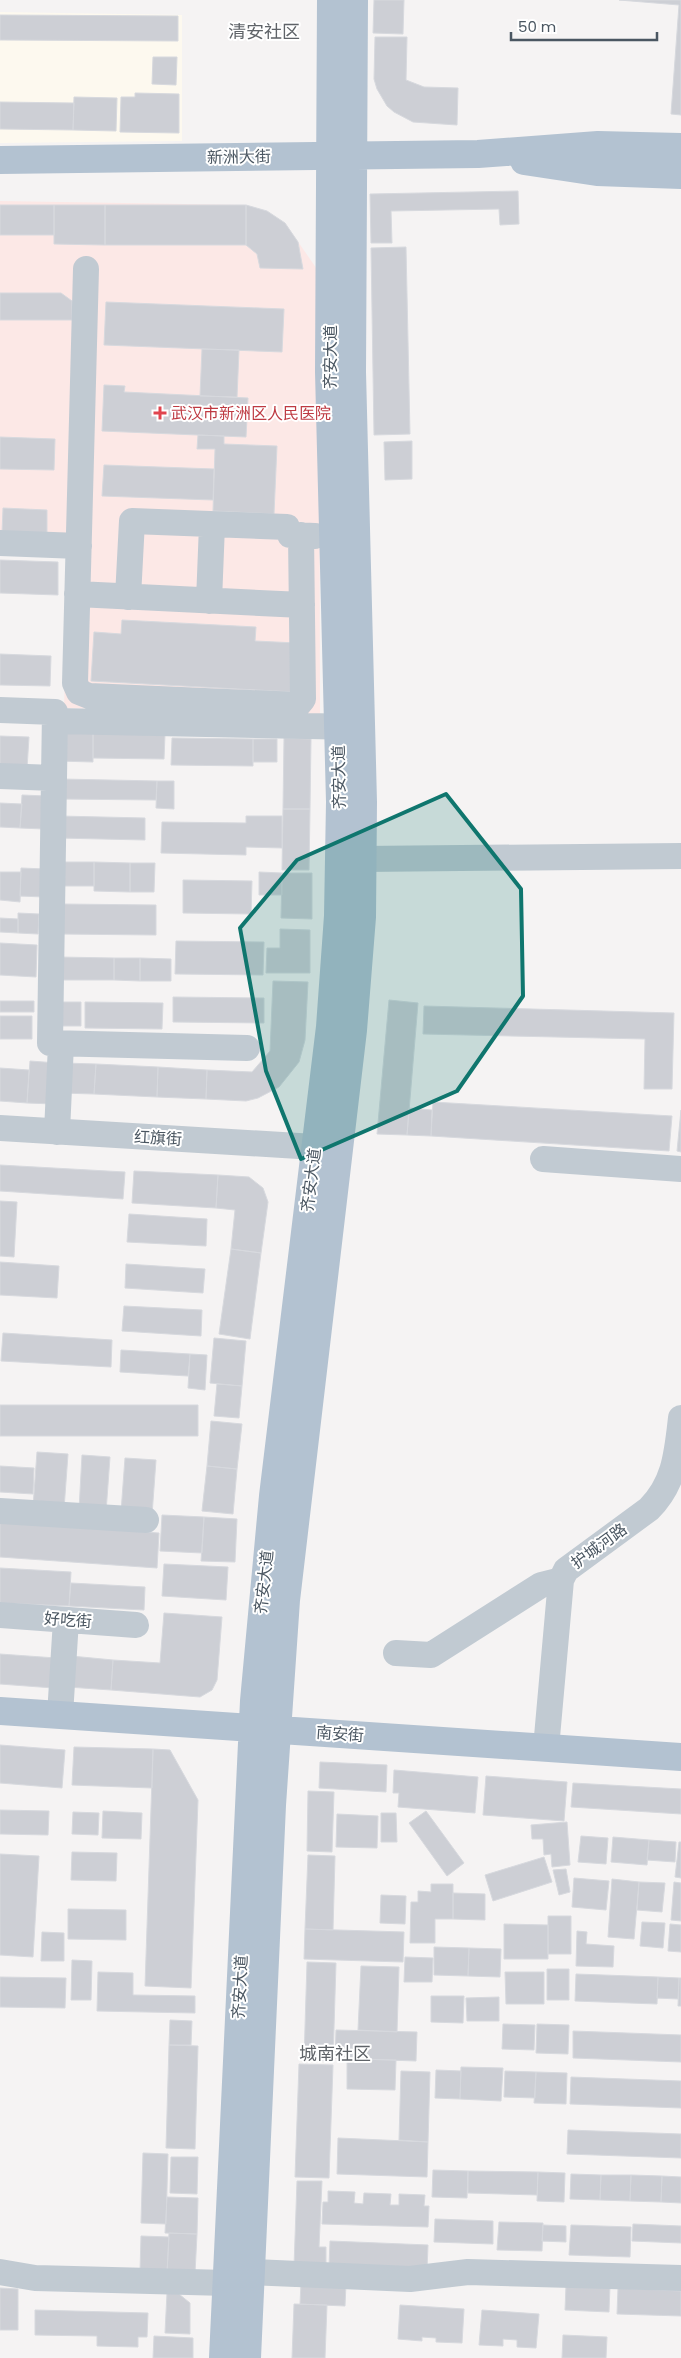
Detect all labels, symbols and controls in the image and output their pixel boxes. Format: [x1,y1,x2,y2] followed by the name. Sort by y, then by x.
[511,10,657,42] scale bar
[518,16,556,37] text: 50 m
[228,19,300,44] district label: 清安社区
[207,145,271,169] street label: 新洲大街
[319,325,342,389] street label: 齐安大道
[171,402,331,425] place label: 武汉市新洲区人民医院
[153,406,167,420] marker: 武汉市新洲区人民医院
[327,745,351,809] street label: 齐安大道
[133,1125,183,1151] street label: 红旗街
[296,1147,326,1213] street label: 齐安大道
[566,1518,632,1574] street label: 护城河路
[249,1549,279,1615] street label: 齐安大道
[43,1607,93,1633] street label: 好吃街
[315,1721,365,1747] street label: 南安街
[227,1954,253,2020] street label: 齐安大道
[299,2041,371,2066] district label: 城南社区

